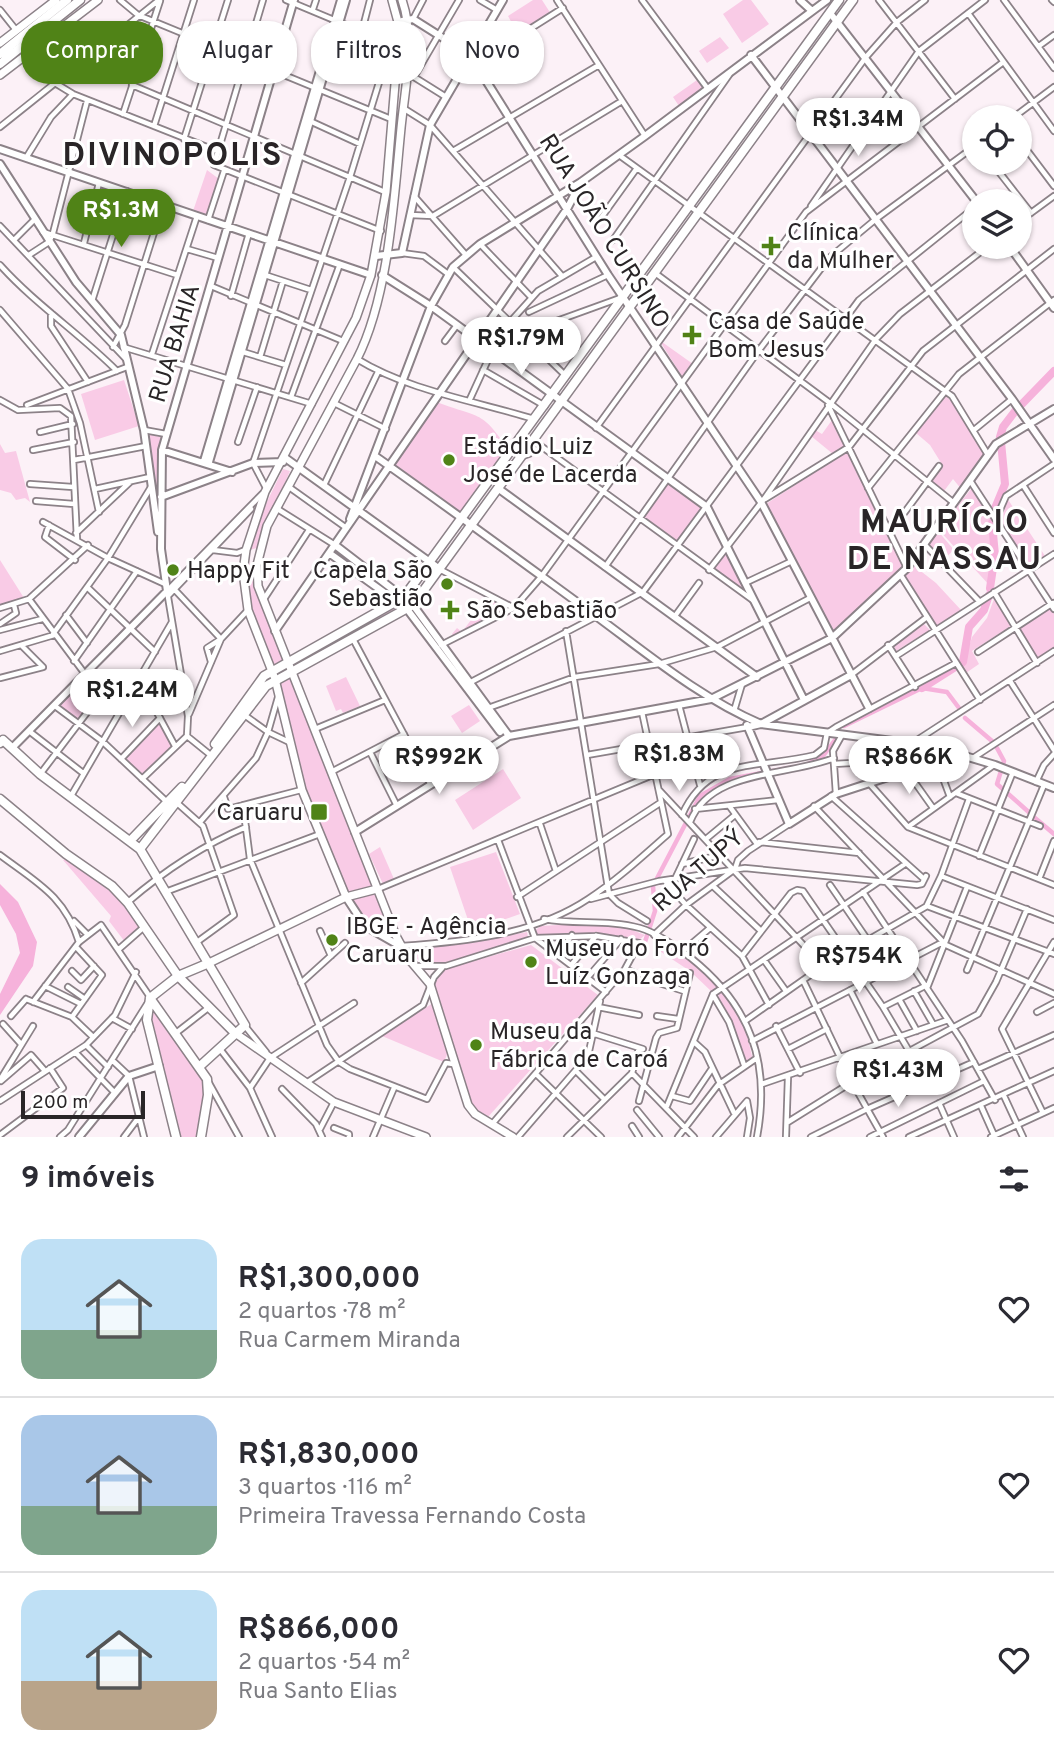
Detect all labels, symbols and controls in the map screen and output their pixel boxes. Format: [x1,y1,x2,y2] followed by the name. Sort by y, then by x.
[21,21,163,84] chip: Comprar
[177,21,297,84] chip: Alugar
[311,21,426,84] chip: Filtros
[440,21,544,84] chip: Novo
[793,99,923,158] pin: R$1.34M
[962,105,1032,259] map controls
[962,105,1032,175] button: locate
[812,106,904,135] text: R$1.34M
[531,128,677,335] street label: RUA JOÃO CURSINO
[63,137,283,177] district label: DIVINOPOLIS
[962,189,1032,259] button: layers
[64,190,178,249] pin: R$1.3M
[83,197,159,226] text: R$1.3M
[787,219,894,277] place label: Clínica da Mulher
[761,236,781,256] marker: Clínica da Mulher
[144,281,208,407] street label: RUA BAHIA
[708,308,864,366] place label: Casa de Saúde Bom Jesus
[456,318,586,377] pin: R$1.79M
[477,325,565,354] text: R$1.79M
[682,325,702,345] marker: Casa de Saúde Bom Jesus
[463,433,637,491] place label: Estádio Luiz José de Lacerda
[441,452,457,468] marker: Estádio Luiz José de Lacerda
[847,502,1043,581] district label: MAURÍCIO DE NASSAU
[187,557,290,587] place label: Happy Fit
[313,557,433,615] place label: Capela São Sebastião
[165,562,181,578] marker: Happy Fit
[439,576,455,592] marker: Capela São Sebastião
[466,597,617,627] place label: São Sebastião
[440,600,460,620] marker: São Sebastião
[67,670,197,729] pin: R$1.24M
[86,677,178,706] text: R$1.24M
[614,734,744,793] pin: R$1.83M
[382,736,496,796] pin: R$992K
[852,736,966,796] pin: R$866K
[633,741,725,770] text: R$1.83M
[395,744,483,773] text: R$992K
[865,744,953,773] text: R$866K
[216,799,303,829] place label: Caruaru
[309,802,329,822] marker: Caruaru
[646,822,751,919] street label: RUA TUPÝ
[346,913,506,971] place label: IBGE - Agência Caruaru
[324,932,340,948] marker: IBGE - Agência Caruaru
[545,935,710,993] place label: Museu do Forró Luíz Gonzaga
[802,936,916,995] pin: R$754K
[815,943,903,972] text: R$754K
[523,954,539,970] marker: Museu do Forró Luíz Gonzaga
[490,1018,668,1076] place label: Museu da Fábrica de Caroá
[468,1037,484,1053] marker: Museu da Fábrica de Caroá
[833,1050,963,1109] pin: R$1.43M
[852,1057,944,1086] text: R$1.43M
[21,1088,145,1120] scale bar
[32,1091,88,1115] text: 200 m
[995,1160,1033,1198] icon: filters
[21,1161,155,1198] text: 9 imóveis
[238,1261,421,1298] text: R$1,300,000
[77,1267,161,1351] icon: home
[995,1290,1033,1328] icon: heart
[238,1298,406,1327] text: 2 quartos · 78 m²
[238,1327,461,1356] text: Rua Carmem Miranda
[238,1437,420,1474] text: R$1,830,000
[77,1443,161,1527] icon: home
[995,1466,1033,1504] icon: heart
[238,1474,412,1503] text: 3 quartos · 116 m²
[238,1503,586,1532] text: Primeira Travessa Fernando Costa
[238,1612,399,1649] text: R$866,000
[77,1618,161,1702] icon: home
[995,1641,1033,1679] icon: heart
[238,1649,410,1678] text: 2 quartos · 54 m²
[238,1678,398,1707] text: Rua Santo Elias

